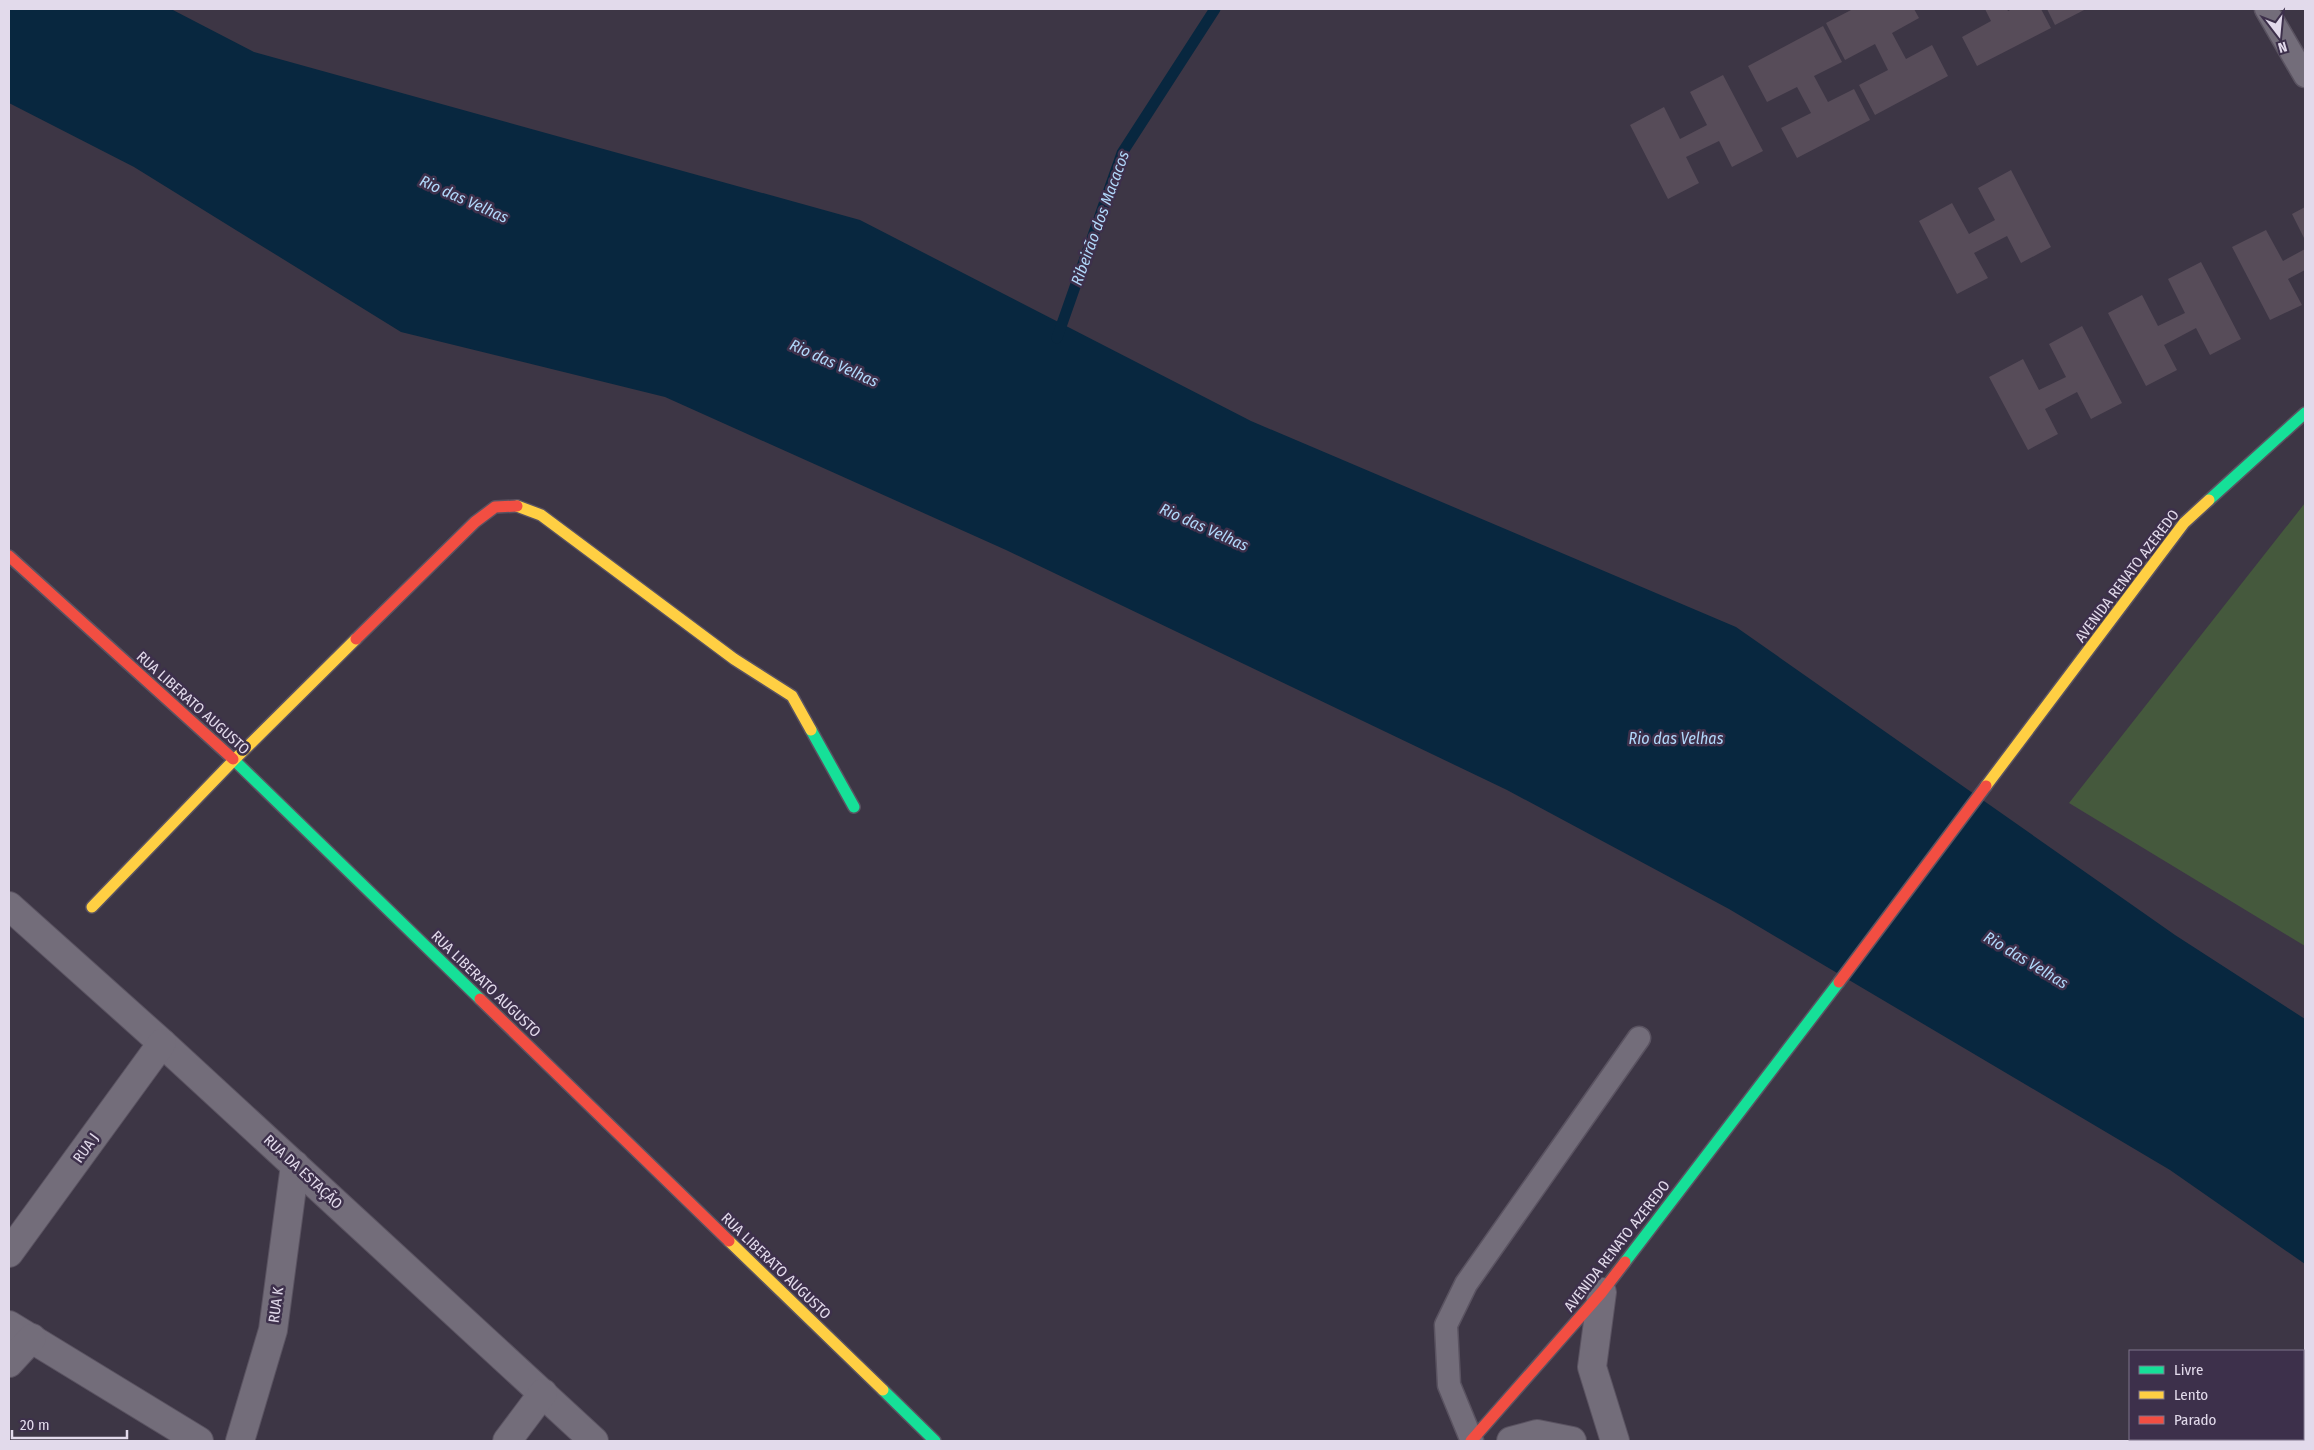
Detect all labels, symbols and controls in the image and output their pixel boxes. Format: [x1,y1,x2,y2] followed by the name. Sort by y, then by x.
[2254,10,2304,60] north arrow
[2276,38,2289,56] text: N
[1067,148,1133,288] water label: Ribeirão dos Macacos
[417,171,511,227] water label: Rio das Velhas
[787,335,881,391] water label: Rio das Velhas
[1157,499,1251,555] water label: Rio das Velhas
[2071,506,2183,646] street label: AVENIDA RENATO AZEREDO
[133,648,253,758] street label: RUA LIBERATO AUGUSTO
[1629,729,1724,748] water label: Rio das Velhas
[427,927,545,1041] street label: RUA LIBERATO AUGUSTO
[1980,927,2072,993] water label: Rio das Velhas
[69,1130,103,1166] street label: RUA J
[260,1131,346,1213] street label: RUA DA ESTAÇÃO
[1560,1177,1674,1315] street label: AVENIDA RENATO AZEREDO
[717,1209,835,1323] street label: RUA LIBERATO AUGUSTO
[265,1286,287,1324] street label: RUA K
[2129,1350,2304,1440] legend
[2174,1361,2203,1379] text: Livre
[2174,1386,2208,1404] text: Lento
[12,1408,128,1440] scale bar
[2174,1411,2217,1429] text: Parado
[20,1416,50,1434] text: 20 m

